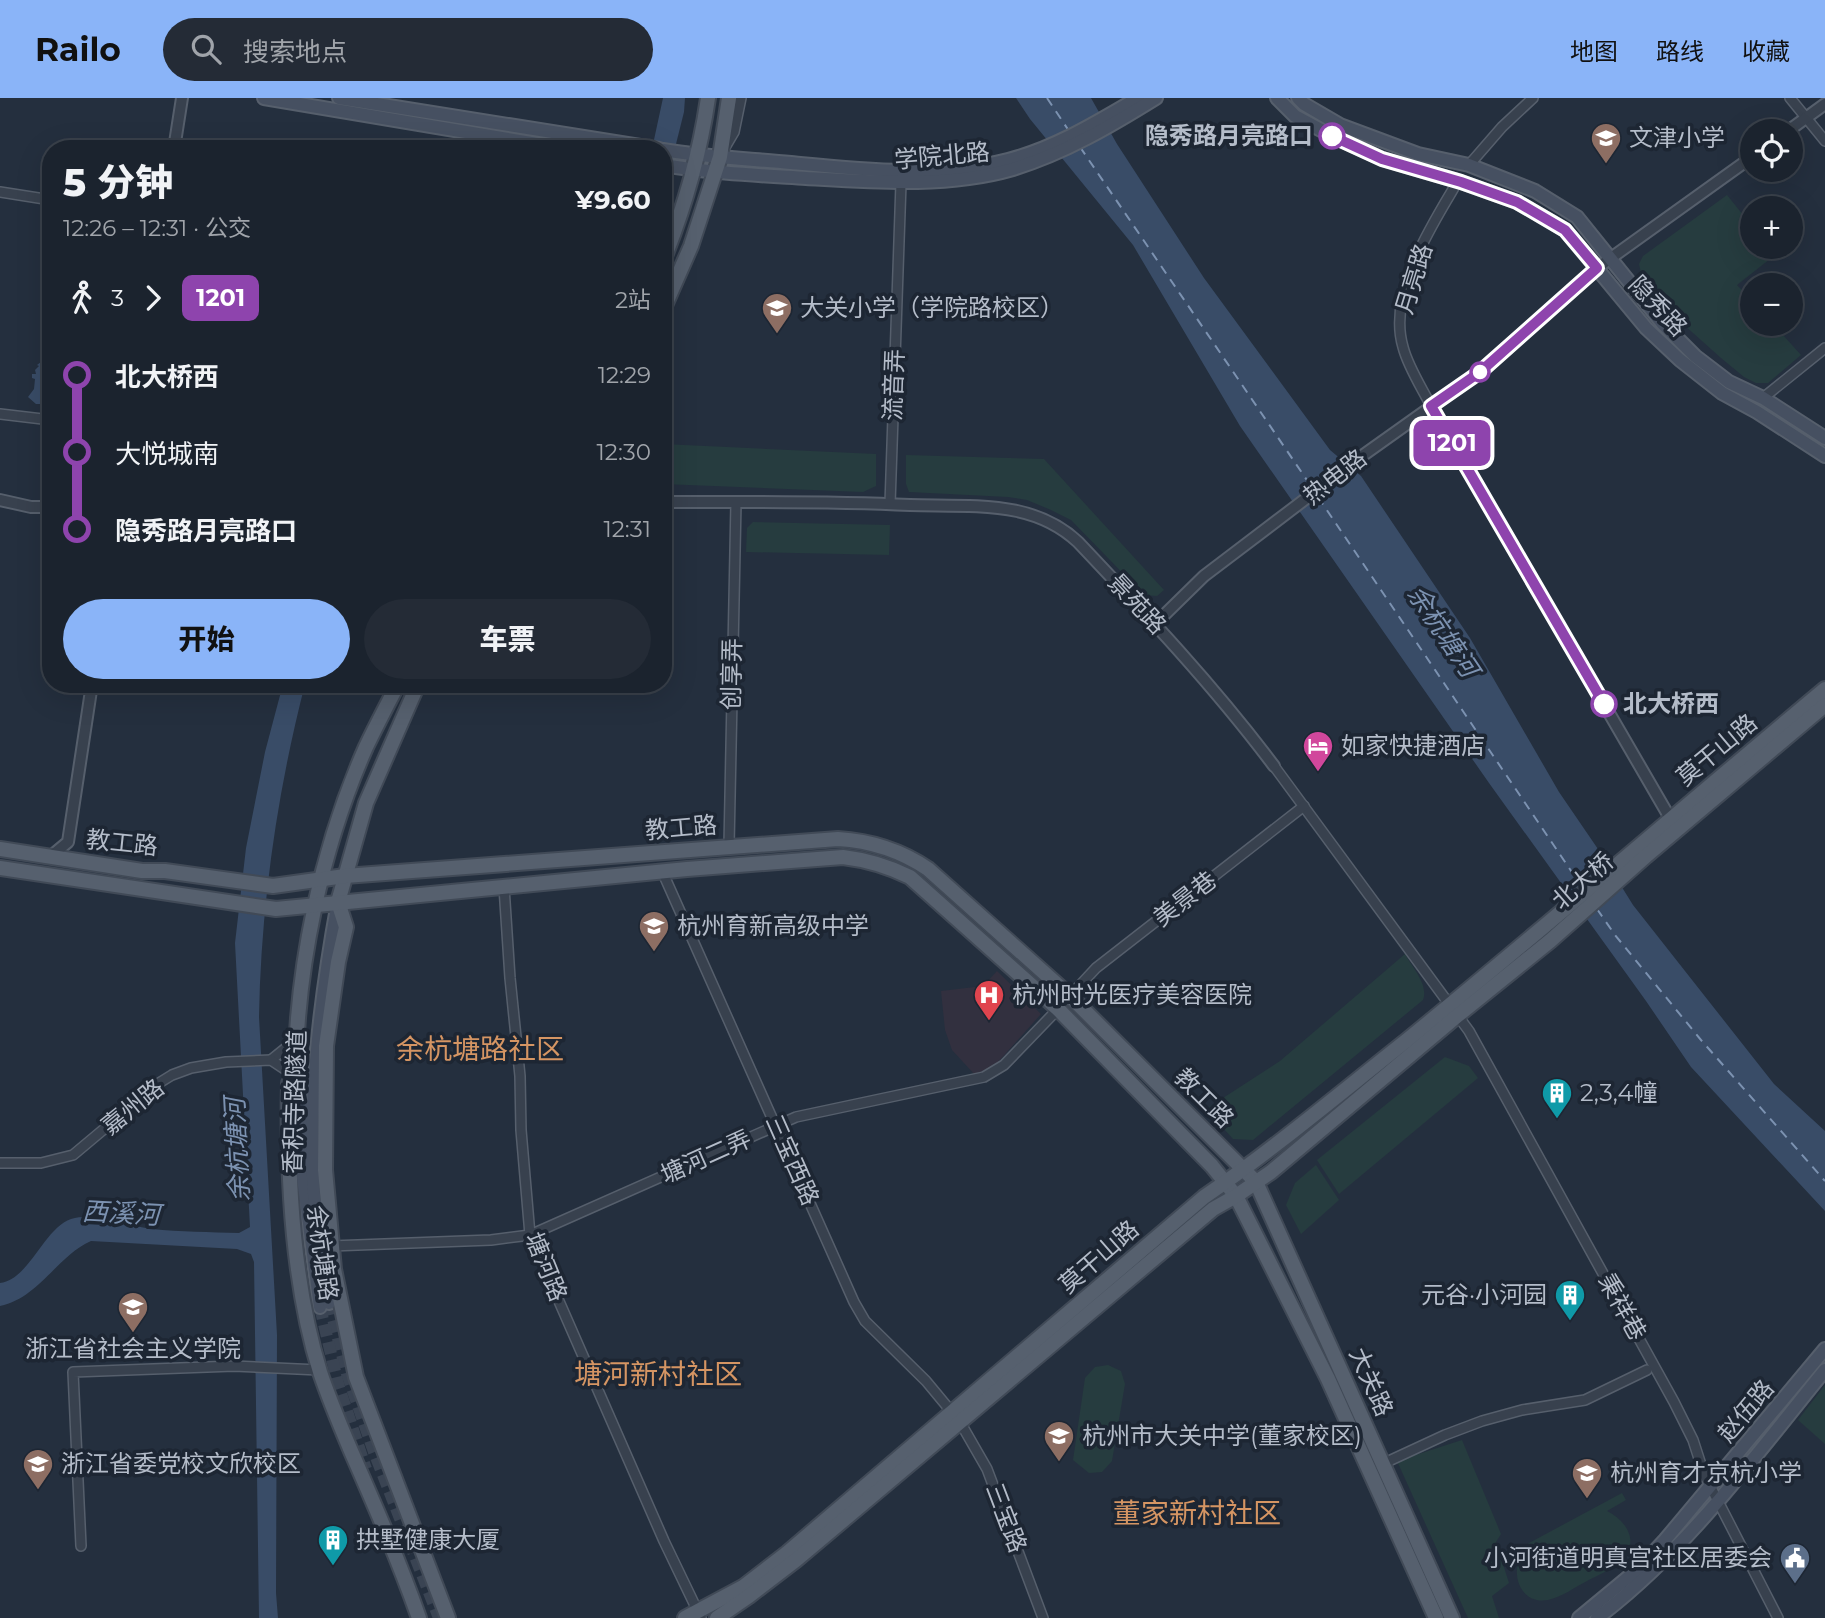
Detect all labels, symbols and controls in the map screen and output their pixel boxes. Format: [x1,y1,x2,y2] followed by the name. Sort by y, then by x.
[163,18,653,81] search box
[35,29,121,69] text: Railo
[187,30,225,68] icon: search
[243,36,347,68] text: 搜索地点
[1570,37,1618,66] text: 地图
[1656,37,1704,66] text: 路线
[1742,37,1790,66] text: 收藏
[1740,119,1803,336] map controls
[1740,119,1803,182] button: locate
[1145,121,1313,150] place label: 隐秀路月亮路口
[1589,121,1623,165] school or university icon: 文津小学
[1319,123,1345,149] marker: 隐秀路月亮路口
[1629,123,1725,152] place label: 文津小学
[893,137,991,174] street label: 学院北路
[63,159,173,206] text: 5 分钟
[575,184,651,216] text: ¥9.60
[1740,196,1803,259] button: +
[63,214,251,242] text: 12:26 – 12:31 · 公交
[1389,240,1438,318] street label: 月亮路
[1623,269,1694,342] street label: 隐秀路
[1740,273,1803,336] button: −
[63,279,101,317] icon: walk
[134,279,172,317] icon: forward
[196,283,245,312] text: 1201
[111,284,124,312] text: 3
[615,286,651,314] text: 2站
[760,291,794,335] school or university icon: 大关小学（学院路校区）
[800,293,1064,322] place label: 大关小学（学院路校区）
[878,348,909,421] street label: 流音弄
[115,361,219,393] text: 北大桥西
[598,361,651,389] text: 12:29
[1470,362,1490,382] unlabelled marker
[1403,420,1501,466] line badge: 1201
[1427,428,1477,457] text: 1201
[115,438,219,470] text: 大悦城南
[597,438,651,466] text: 12:30
[1297,443,1372,510] street label: 热电路
[115,515,297,547] text: 隐秀路月亮路口
[603,515,651,543] text: 12:31
[1102,567,1173,640] street label: 景苑路
[1401,579,1488,687] water label: 余杭塘河
[63,599,350,679] button: 开始
[364,599,651,679] button: 车票
[716,638,747,710] street label: 创享弄
[1623,689,1719,718] place label: 北大桥西
[1591,691,1617,717] marker: 北大桥西
[1671,708,1763,792] street label: 莫干山路
[1301,729,1335,773] hotel icon: 如家快捷酒店
[1341,731,1485,760] place label: 如家快捷酒店
[644,810,718,845] street label: 教工路
[85,824,159,861] street label: 教工路
[1546,846,1619,915] street label: 北大桥
[1147,865,1222,932] street label: 美景巷
[637,909,671,953] school or university icon: 杭州育新高级中学
[677,911,869,940] place label: 杭州育新高级中学
[972,978,1006,1022] hospital icon: 杭州时光医疗美容医院
[1012,980,1252,1009] place label: 杭州时光医疗美容医院
[277,1030,312,1174] street label: 香积寺路隧道
[396,1032,564,1066] district label: 余杭塘路社区
[1169,1062,1240,1133] street label: 教工路
[96,1073,170,1141] street label: 嘉州路
[1540,1076,1574,1120] building icon: 2,3,4幢
[1580,1078,1657,1107] place label: 2,3,4幢
[218,1092,256,1203] water label: 余杭塘河
[760,1110,825,1210] street label: 三宝西路
[656,1124,756,1189] street label: 塘河二弄
[81,1195,166,1231] water label: 西溪河
[301,1203,344,1302] street label: 余杭塘路
[1053,1214,1144,1299] street label: 莫干山路
[520,1228,573,1306] street label: 塘河路
[1592,1268,1653,1345] street label: 秉祥巷
[1553,1278,1587,1322] building icon: 元谷·小河园
[1421,1280,1547,1309] place label: 元谷·小河园
[116,1290,150,1334] school or university icon: 浙江省社会主义学院
[25,1334,241,1363] place label: 浙江省社会主义学院
[1344,1343,1399,1421] street label: 大关路
[574,1357,742,1391] district label: 塘河新村社区
[1711,1374,1780,1448] street label: 赵伍路
[1042,1419,1076,1463] school or university icon: 杭州市大关中学(董家校区)
[1082,1421,1362,1450] place label: 杭州市大关中学(董家校区)
[21,1447,55,1491] school or university icon: 浙江省委党校文欣校区
[61,1449,301,1478] place label: 浙江省委党校文欣校区
[1570,1456,1604,1500] school or university icon: 杭州育才京杭小学
[1610,1458,1802,1487] place label: 杭州育才京杭小学
[980,1479,1033,1557] street label: 三宝路
[1113,1496,1281,1530] district label: 董家新村社区
[316,1523,350,1567] building icon: 拱墅健康大厦
[356,1525,500,1554] place label: 拱墅健康大厦
[1778,1541,1812,1585] public building icon: 小河街道明真宫社区居委会
[1484,1543,1772,1572] place label: 小河街道明真宫社区居委会

